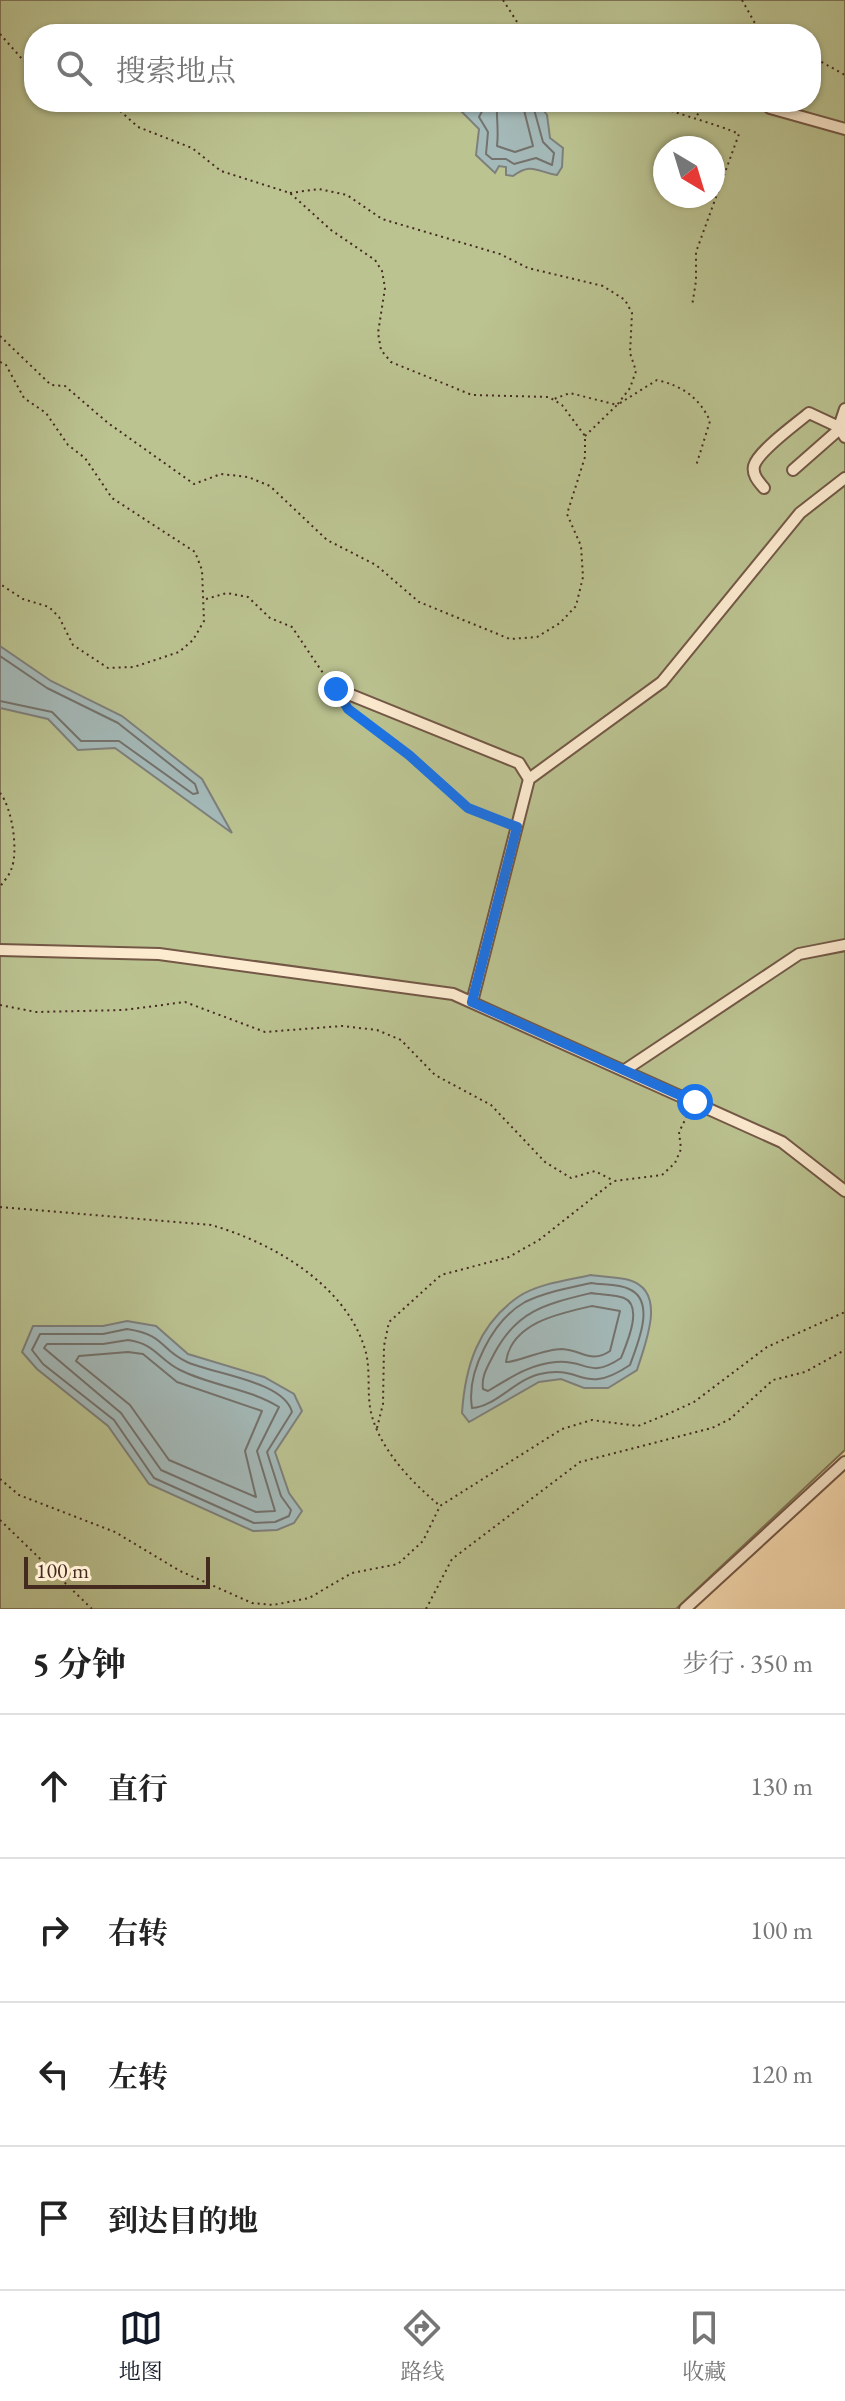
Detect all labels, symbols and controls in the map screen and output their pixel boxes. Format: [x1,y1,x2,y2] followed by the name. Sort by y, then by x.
[24,24,821,112] search box
[52,46,96,90] icon: search
[116,51,236,90] text: 搜索地点
[653,136,725,208] north arrow
[318,671,354,707] route end
[677,1084,713,1120] route start
[24,1553,210,1589] scale bar
[36,1556,89,1585] text: 100 m
[32,1642,126,1686] text: 5 分钟
[683,1646,813,1680] text: 步行 · 350 m
[32,1764,76,1808] icon: ahead
[108,1769,168,1808] text: 直行
[750,1769,813,1803] text: 130 m
[32,1908,76,1952] icon: right
[108,1913,168,1952] text: 右转
[750,1913,813,1947] text: 100 m
[32,2052,76,2096] icon: left
[108,2057,168,2096] text: 左转
[750,2057,813,2091] text: 120 m
[32,2196,76,2240] icon: arrive
[108,2201,258,2240] text: 到达目的地
[119,2306,163,2386] tab: 地图
[400,2306,444,2386] tab: 路线
[682,2306,726,2386] tab: 收藏

